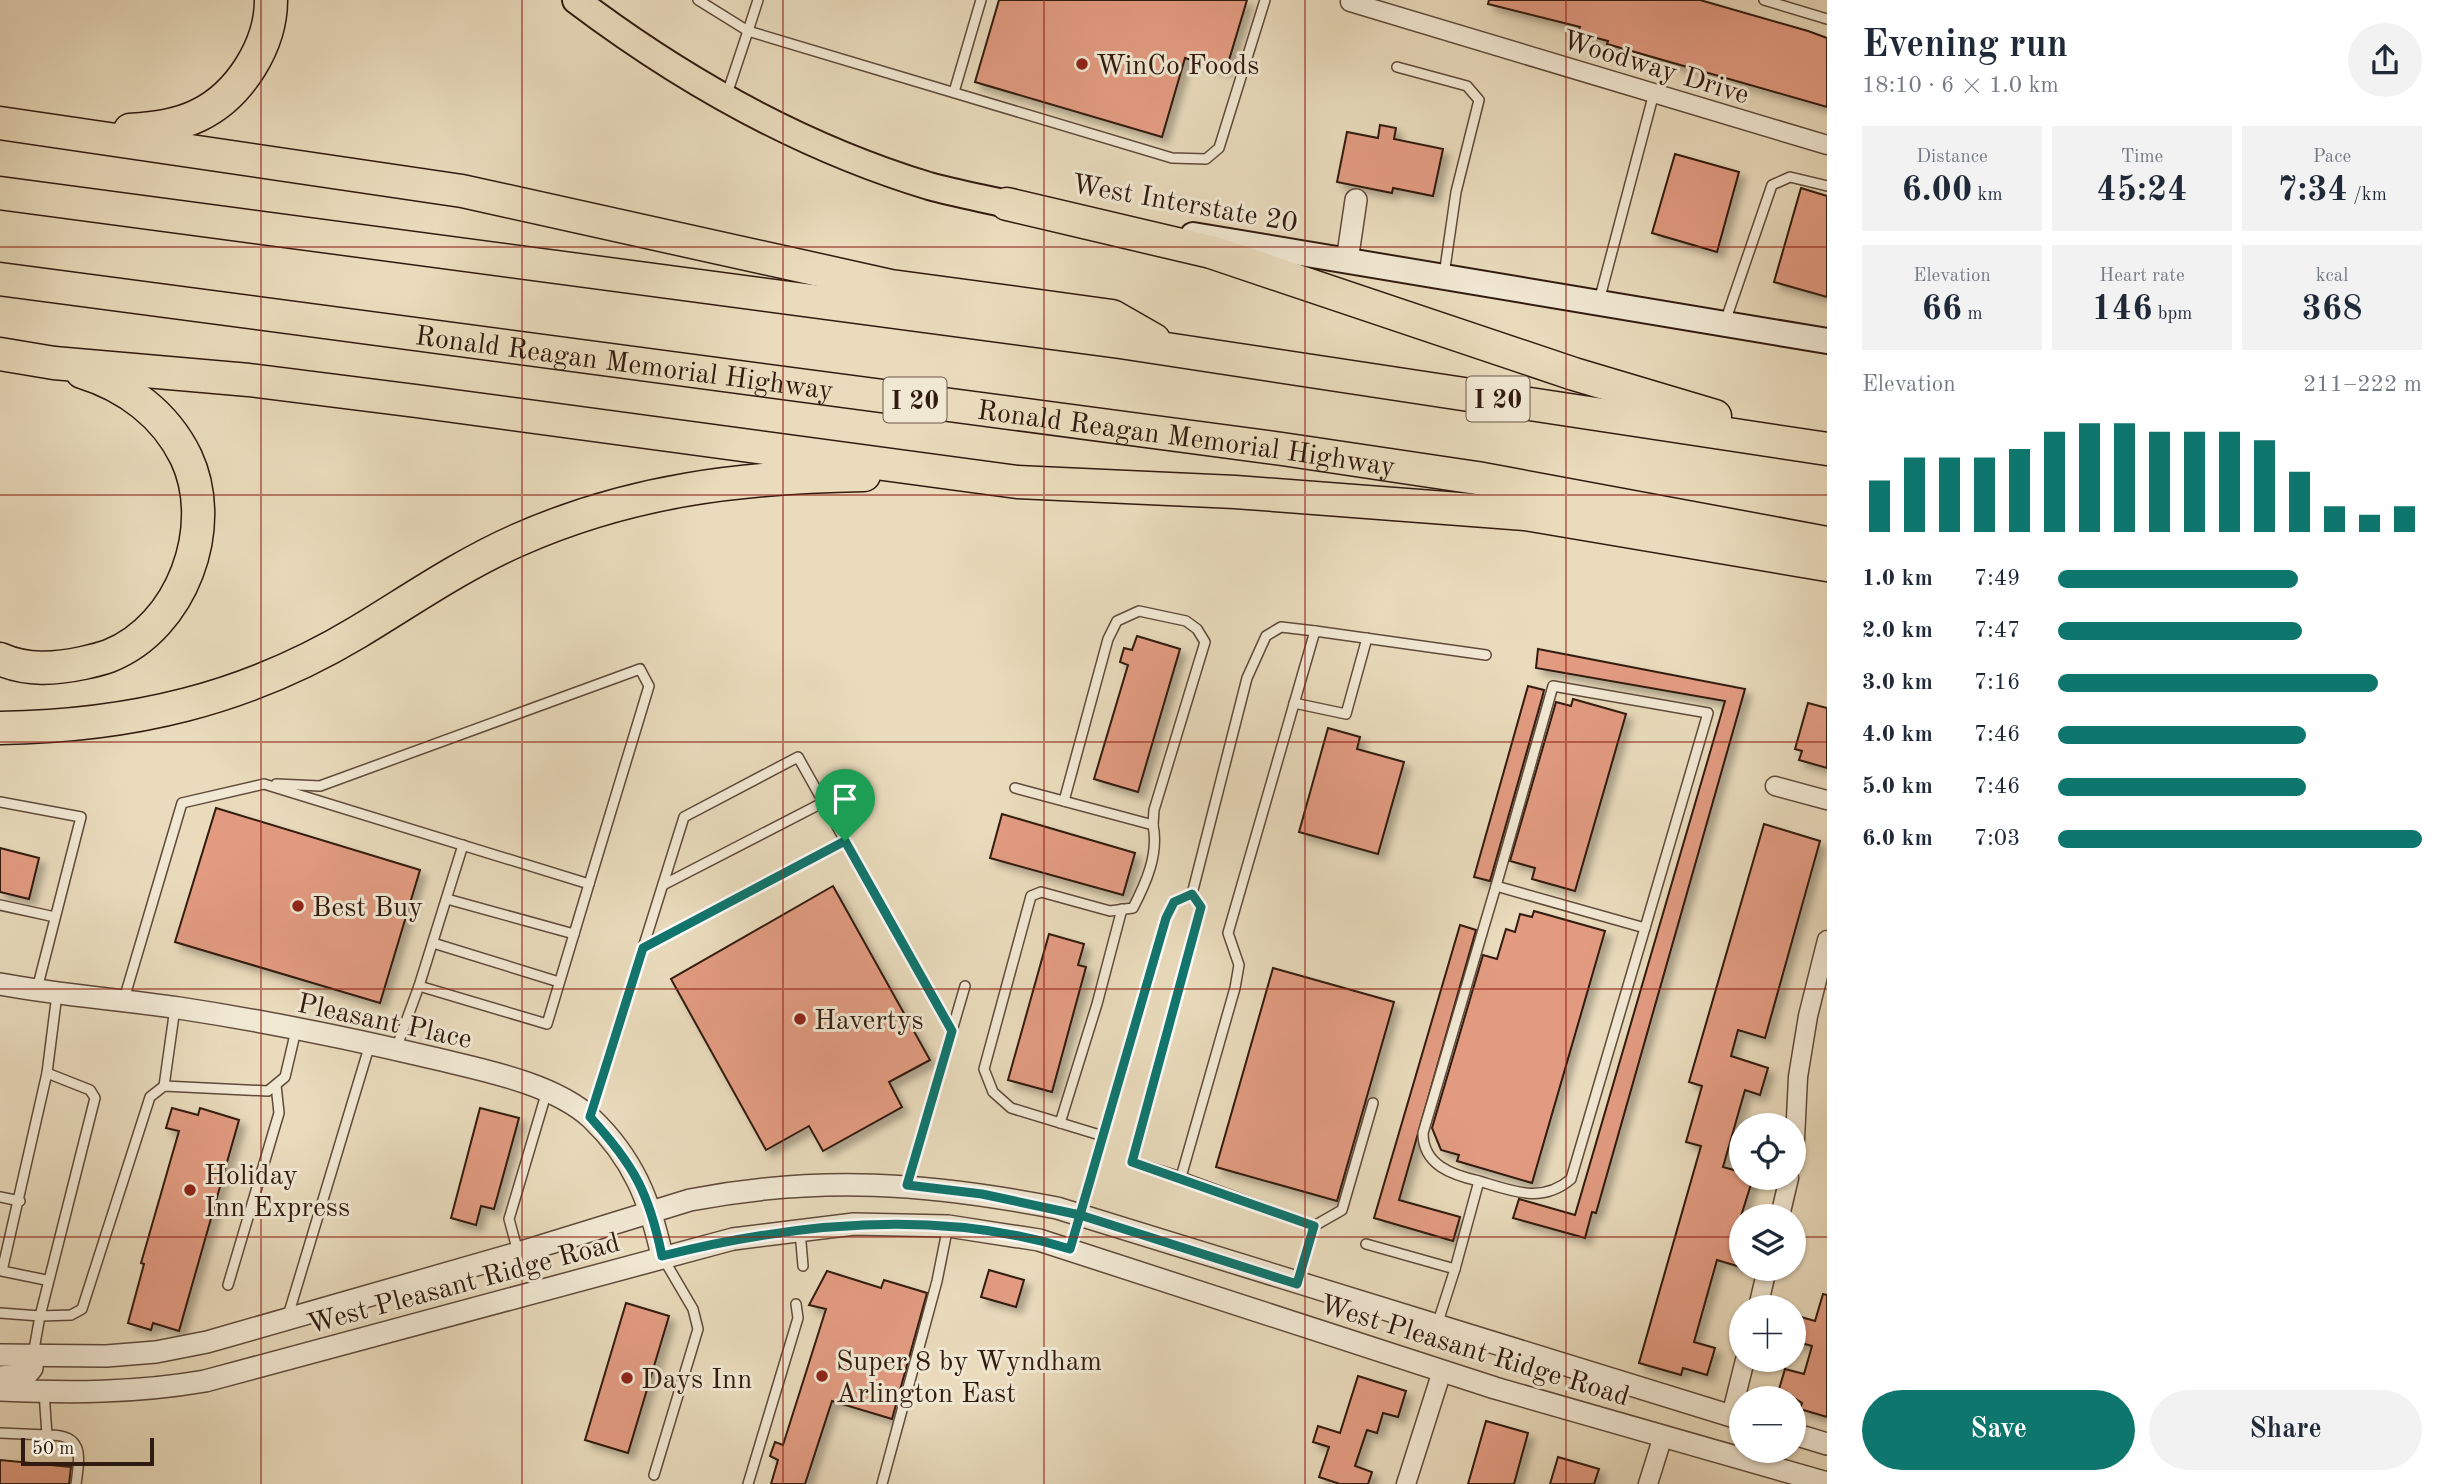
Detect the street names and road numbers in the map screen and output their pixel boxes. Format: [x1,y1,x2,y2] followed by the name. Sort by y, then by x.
[1558,27,1752,111] street label: Woodway Drive
[1069,171,1300,239] street label: West Interstate 20
[413,323,835,406] street label: Ronald Reagan Memorial Highway
[1466,376,1530,422] road number: I 20
[884,378,946,422] road number: I 20
[975,398,1397,483] street label: Ronald Reagan Memorial Highway
[295,991,474,1055] street label: Pleasant Place
[304,1230,623,1340] street label: West Pleasant Ridge Road
[1316,1291,1632,1412] street label: West Pleasant Ridge Road

